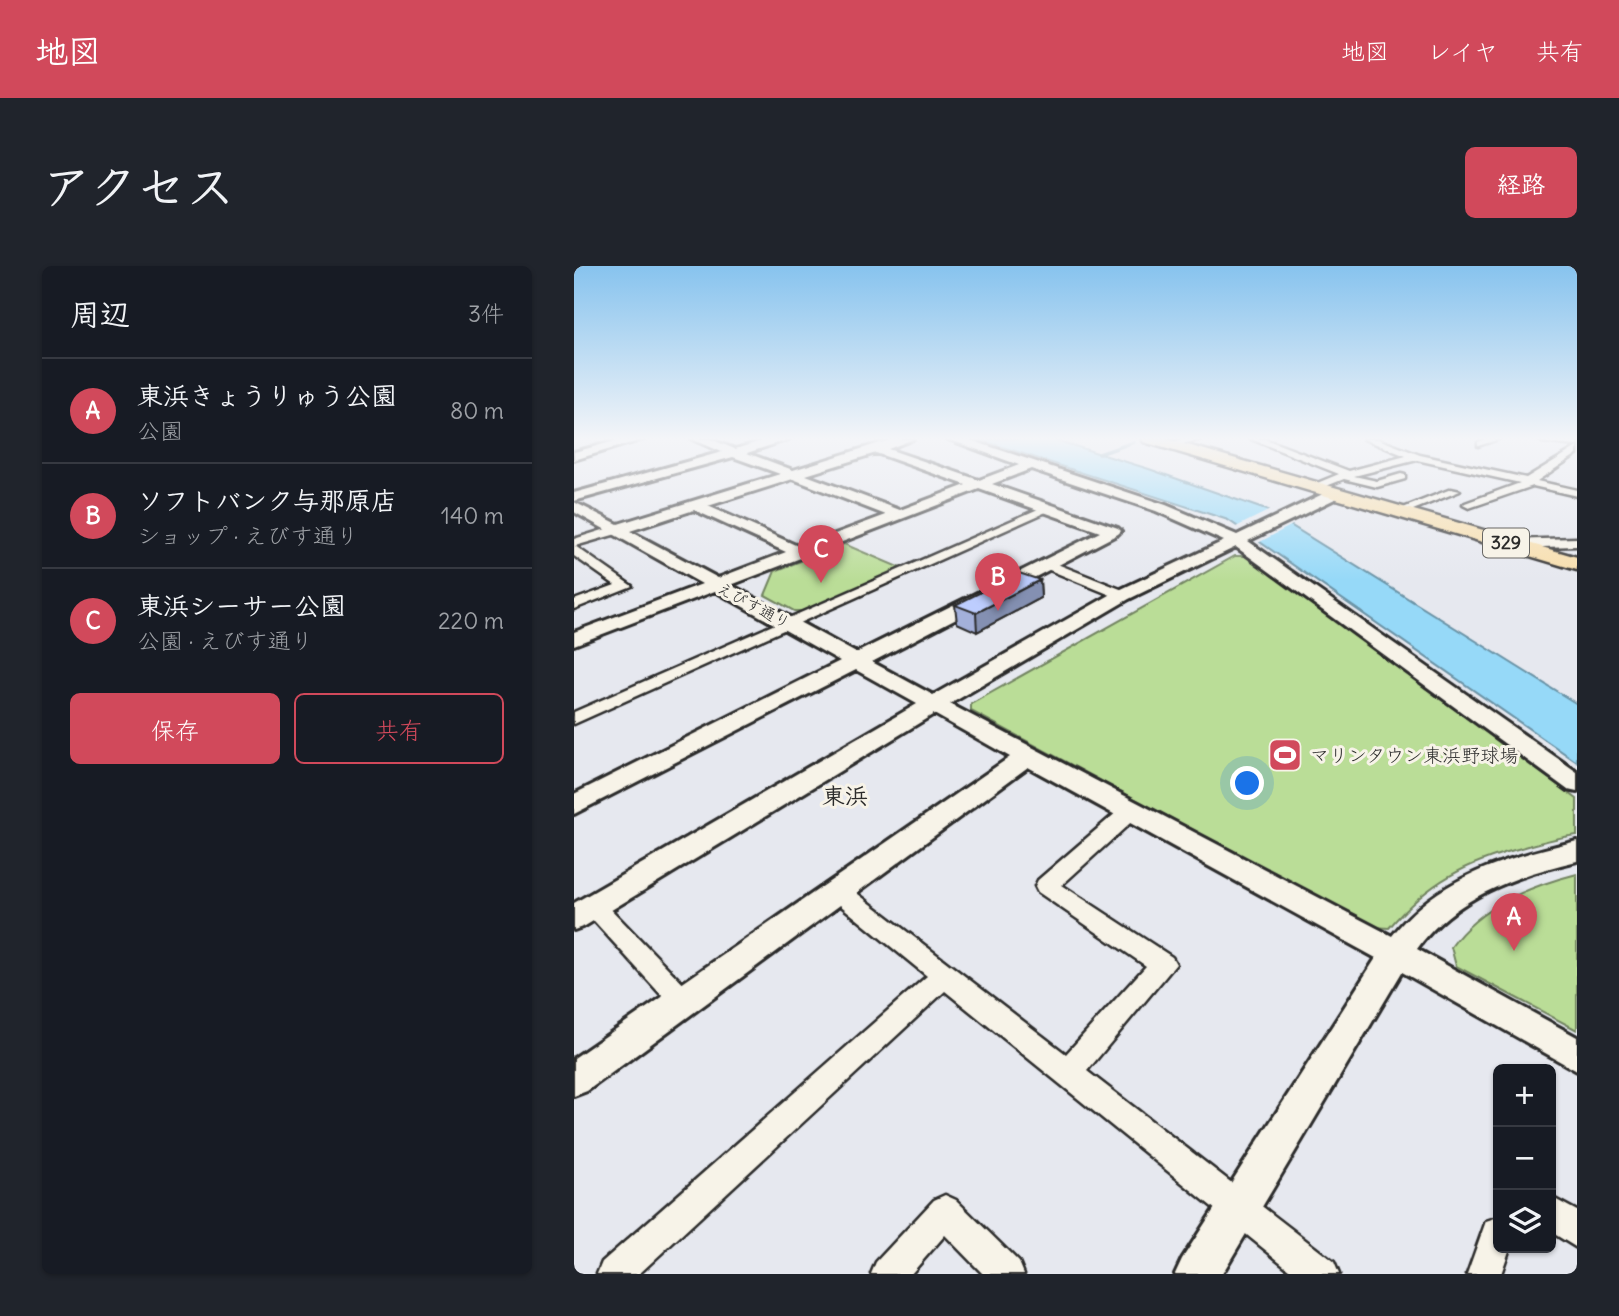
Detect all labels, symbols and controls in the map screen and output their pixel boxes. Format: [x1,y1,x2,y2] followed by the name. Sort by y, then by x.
[35,30,101,72] text: 地図
[1341,36,1389,66] text: 地図
[1427,36,1498,66] text: レイヤ
[1536,36,1584,66] text: 共有
[1465,147,1577,218] button: 経路
[42,156,235,217] text: アクセス
[70,295,130,333] text: 周辺
[468,299,504,328] text: 3件
[137,379,397,412] text: 東浜きょうりゅう公園
[86,396,100,425] text: A
[450,396,504,425] text: 80 m
[137,416,183,445] text: 公園
[137,484,397,517] text: ソフトバンク与那原店
[85,501,101,530] text: B
[441,501,504,530] text: 140 m
[137,521,359,550] text: ショップ · えびす通り
[798,525,844,583] pin: C
[1483,528,1529,558] road number: 329
[975,553,1021,611] pin: B
[714,577,794,633] street label: えびす通り
[137,589,346,622] text: 東浜シーサー公園
[85,606,101,635] text: C
[438,606,504,635] text: 220 m
[137,626,314,655] text: 公園 · えびす通り
[70,693,280,764] button: 保存
[294,693,504,764] button: 共有
[1266,736,1304,774] sports icon: マリンタウン東浜野球場
[1310,743,1518,767] place label: マリンタウン東浜野球場
[1230,766,1264,800] your location
[822,781,868,810] district label: 東浜
[1491,893,1537,951] pin: A
[1493,1064,1556,1253] map controls
[1493,1064,1556,1127] button: +
[1493,1127,1556,1190] button: −
[1493,1190,1556,1253] button: layers

